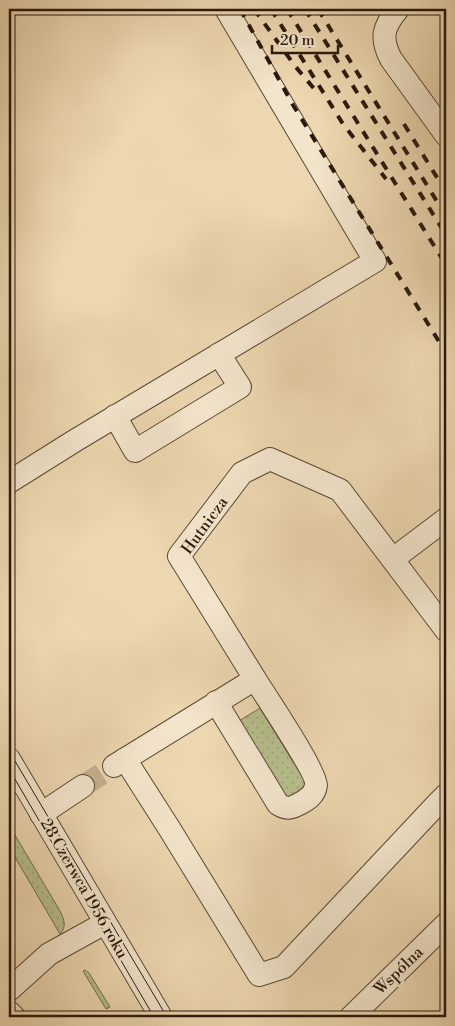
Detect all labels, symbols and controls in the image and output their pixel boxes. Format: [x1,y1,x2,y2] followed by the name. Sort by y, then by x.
[272,22,339,54] scale bar
[280,31,315,50] text: 20 m
[177,492,233,558] street label: Hutnicza
[36,815,132,962] street label: 28 Czerwca 1956 roku
[369,942,428,1000] street label: Wspólna

